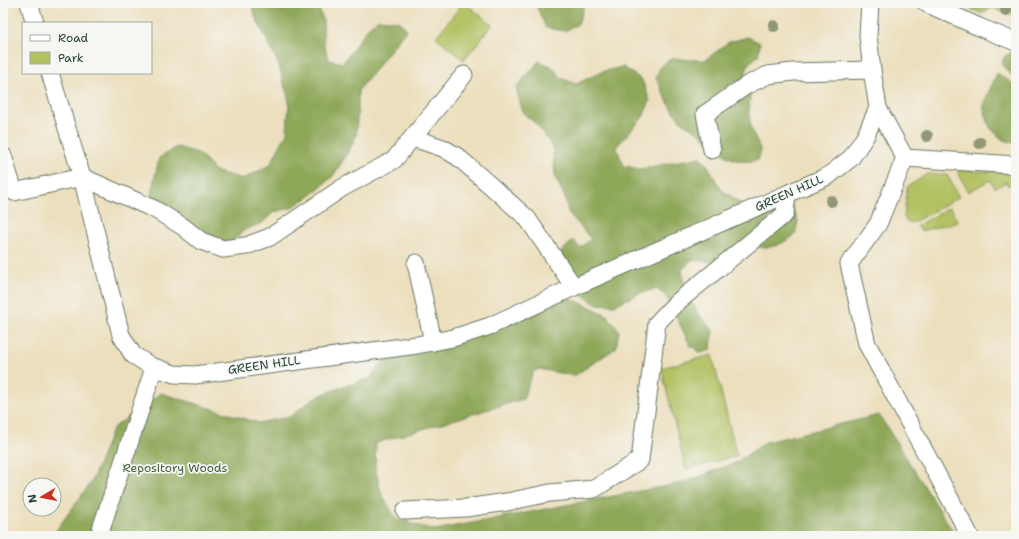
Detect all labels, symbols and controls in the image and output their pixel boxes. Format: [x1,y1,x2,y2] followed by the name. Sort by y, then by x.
[22,22,152,74] legend
[58,30,89,46] text: Road
[58,50,84,66] text: Park
[752,171,826,215] street label: GREEN HILL
[227,352,302,378] street label: GREEN HILL
[123,460,228,476] park label: Repository Woods
[22,477,62,517] north arrow
[24,493,41,504] text: N

